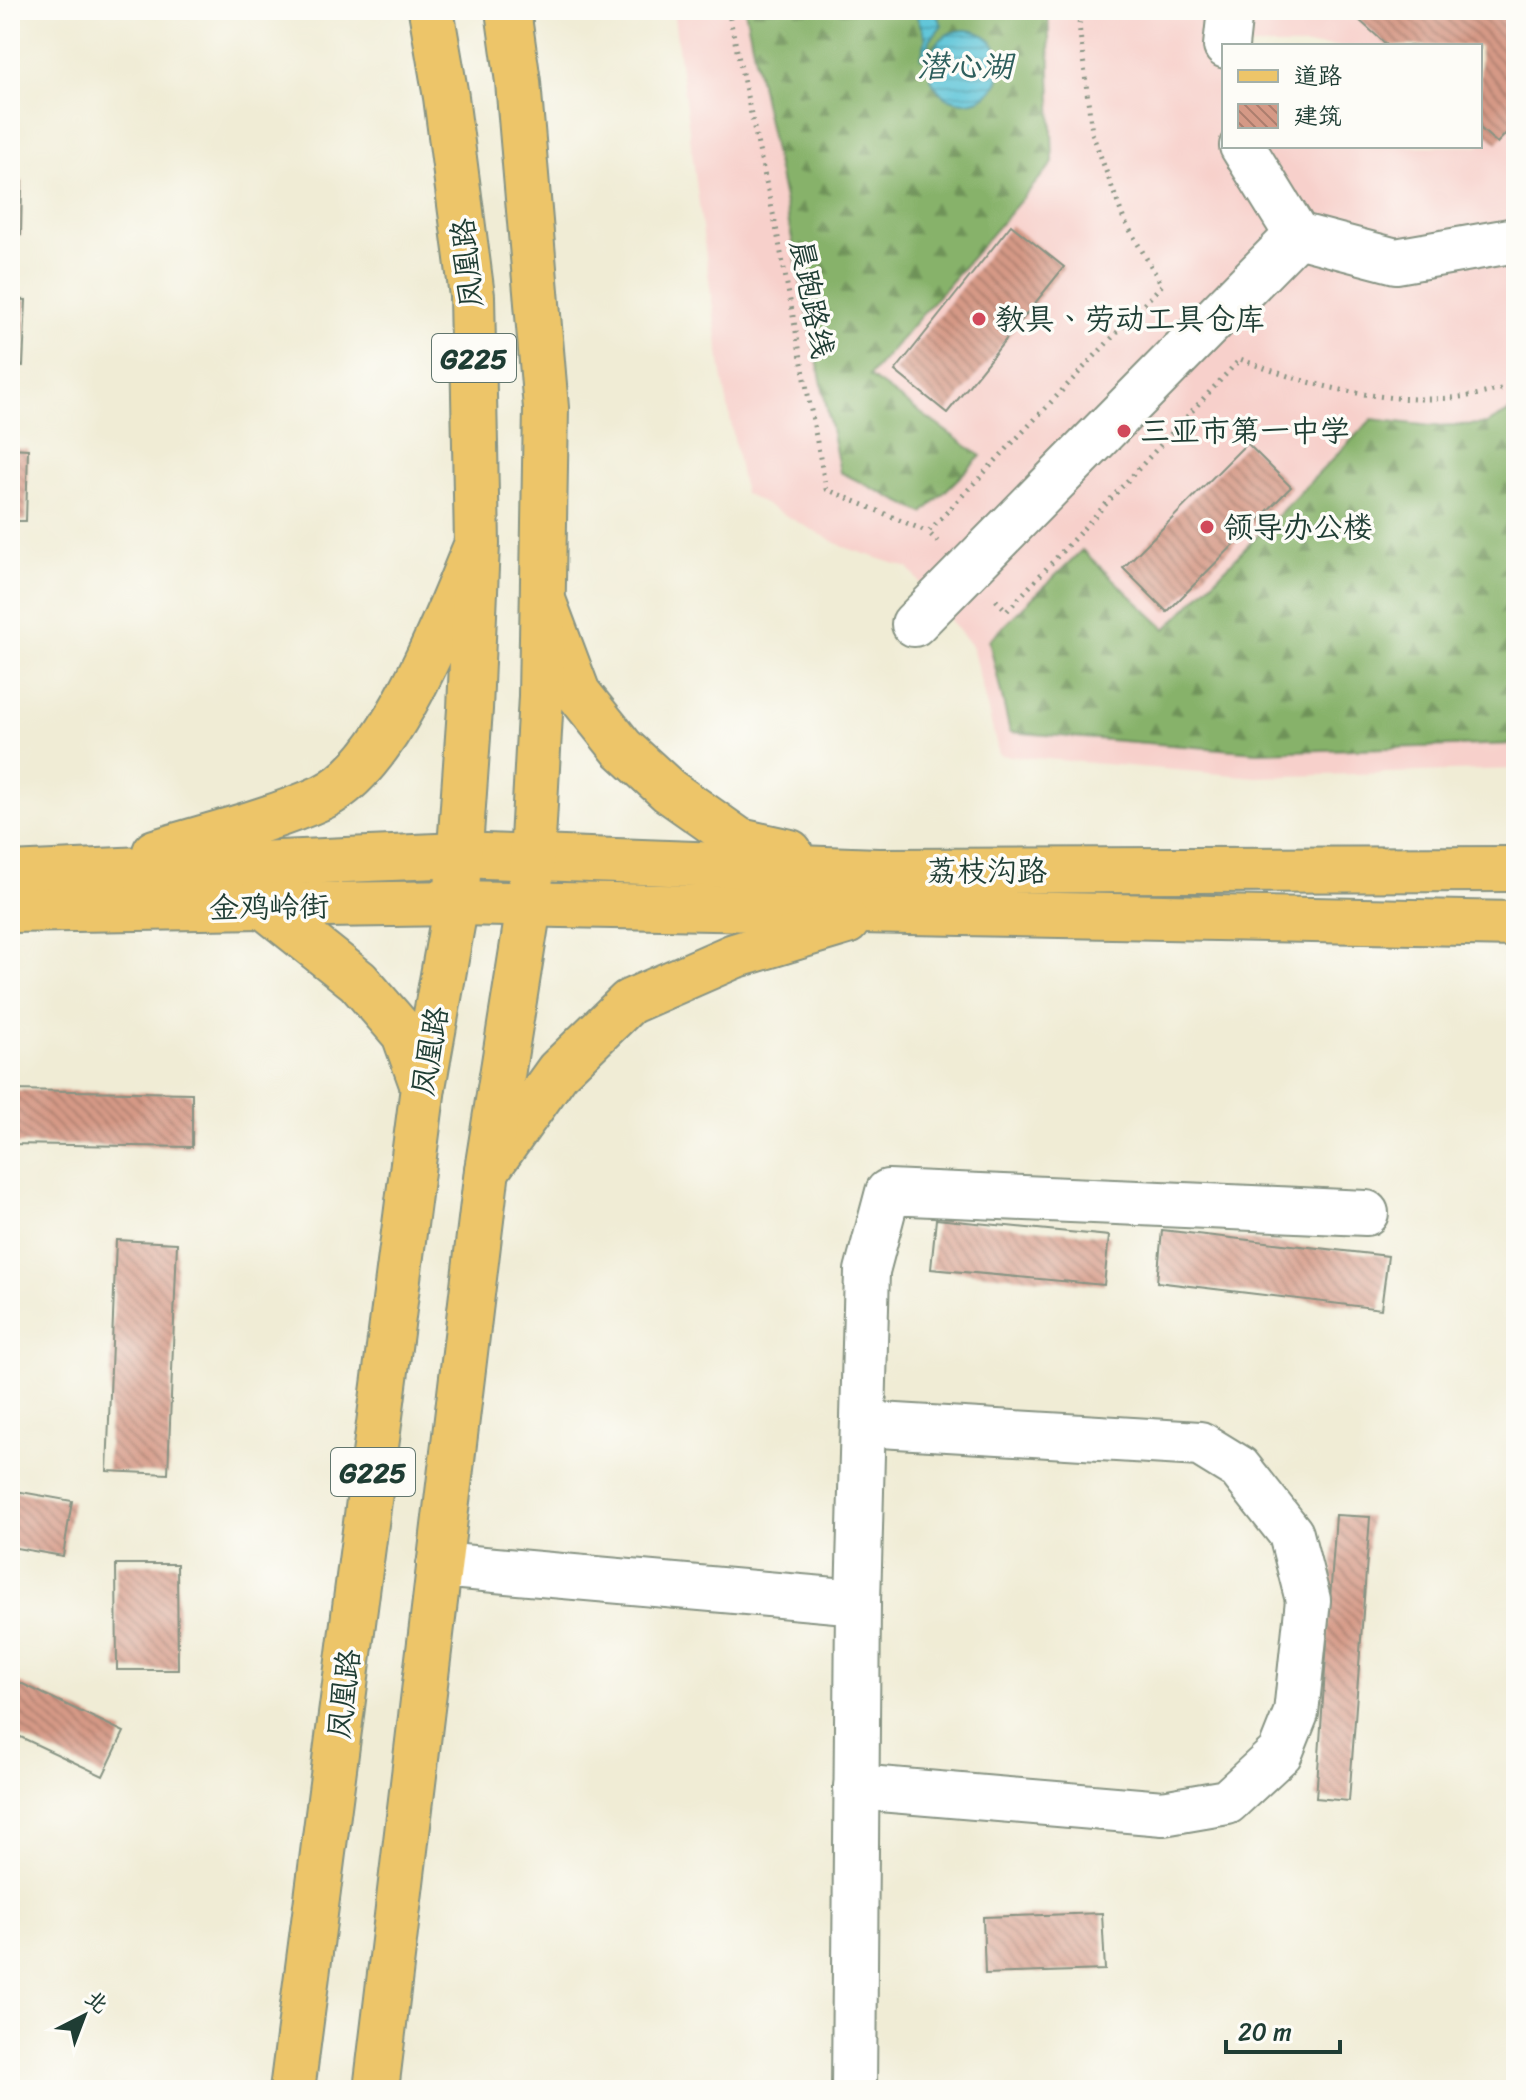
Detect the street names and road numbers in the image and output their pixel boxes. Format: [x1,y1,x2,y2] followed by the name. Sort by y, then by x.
[435,215,499,311] street label: 凤凰路
[774,235,850,363] street label: 晨跑路线
[432,334,516,382] road number: G225
[927,844,1047,898] street label: 荔枝沟路
[209,879,329,935] street label: 金鸡岭街
[396,1002,464,1100] street label: 凤凰路
[331,1448,415,1496] road number: G225
[312,1646,376,1742] street label: 凤凰路

